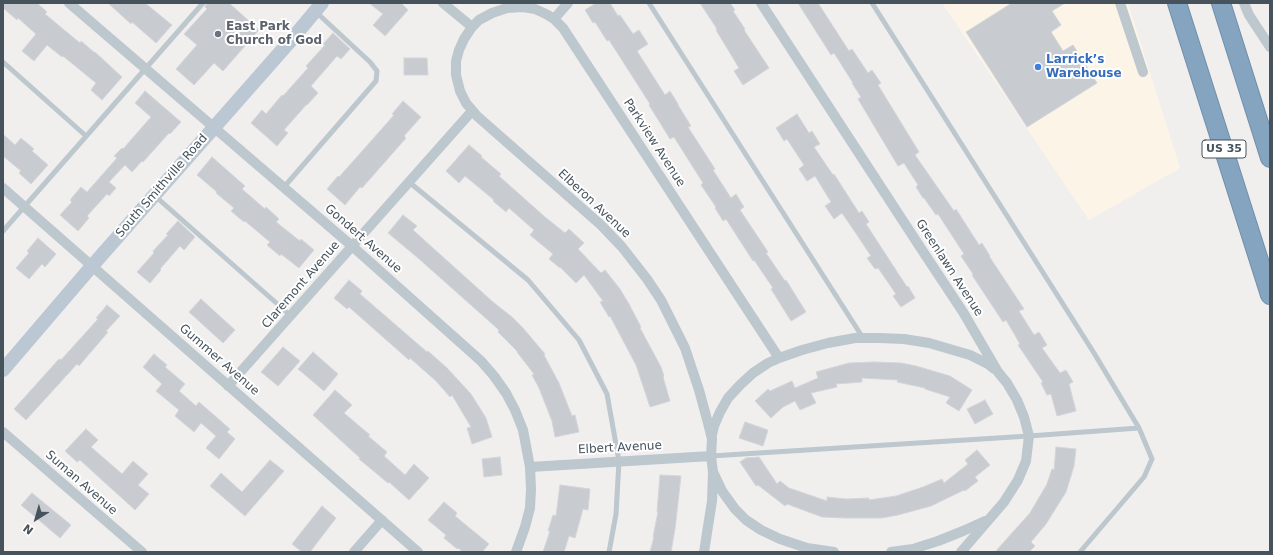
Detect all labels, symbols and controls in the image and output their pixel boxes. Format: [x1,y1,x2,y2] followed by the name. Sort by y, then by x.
[226,20,322,48] place label: East Park Church of God
[213,29,223,39] marker: East Park Church of God
[1046,53,1122,81] place label: Larrick’s Warehouse
[1033,62,1043,72] marker: Larrick’s Warehouse
[620,96,688,190] street label: Parkview Avenue
[113,131,211,241] street label: South Smithville Road
[1202,140,1246,158] road number: US 35
[555,167,633,241] street label: Elberon Avenue
[322,202,404,276] street label: Gondert Avenue
[912,217,986,319] street label: Greenlawn Avenue
[259,238,343,332] street label: Claremont Avenue
[176,321,262,399] street label: Gummer Avenue
[578,439,662,457] street label: Elbert Avenue
[42,448,120,518] street label: Suman Avenue
[16,499,56,539] north arrow
[21,521,36,537] text: N

